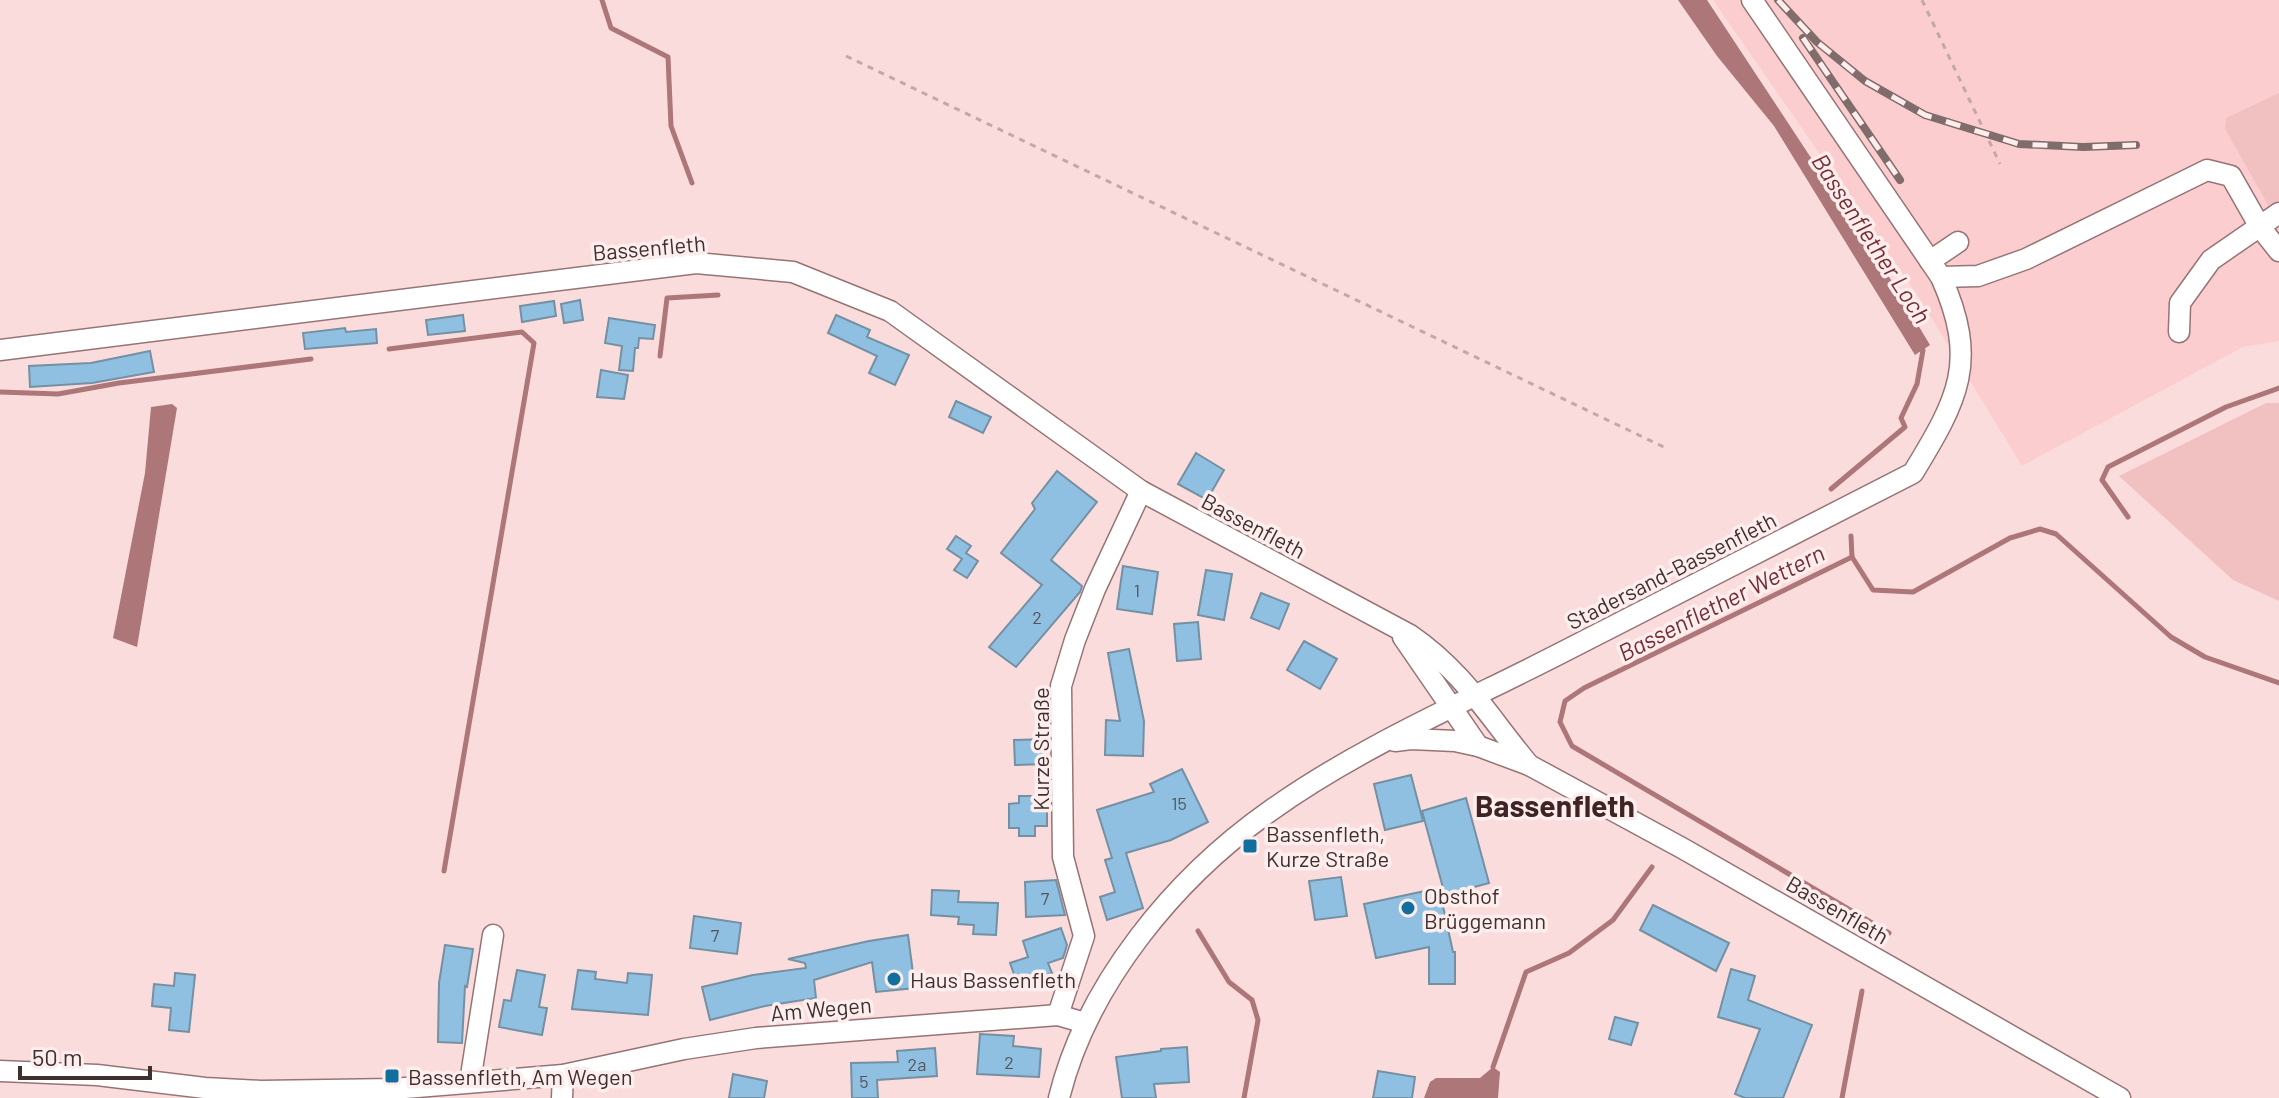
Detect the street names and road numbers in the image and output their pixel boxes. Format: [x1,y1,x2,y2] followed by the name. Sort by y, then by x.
[591,229,707,265] street label: Bassenfleth
[1198,487,1310,563] street label: Bassenfleth
[1562,506,1780,634] street label: Stadersand-Bassenfleth
[1027,687,1053,811] street label: Kurze Straße
[1782,869,1894,949] street label: Bassenfleth
[769,991,873,1025] street label: Am Wegen

